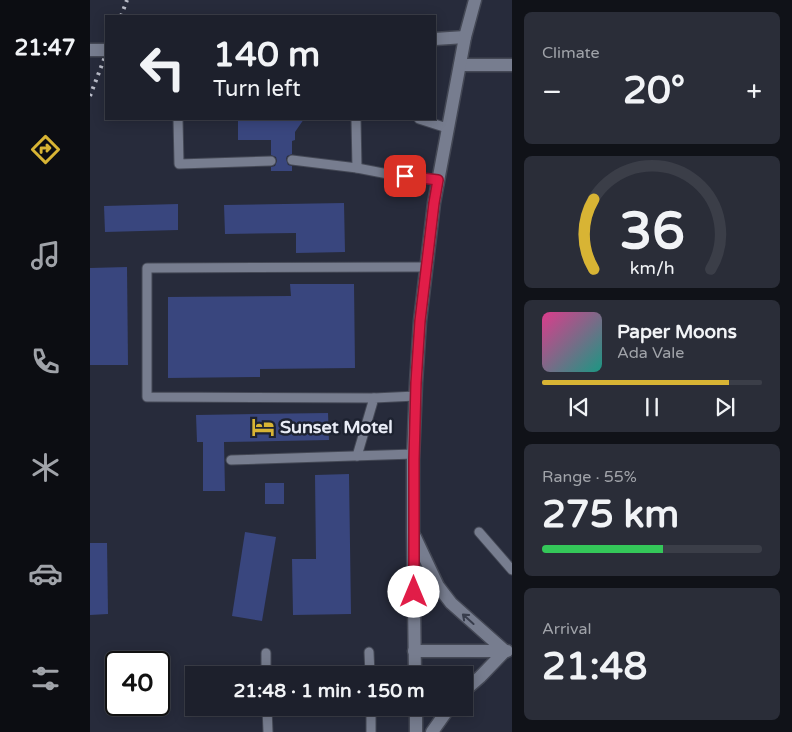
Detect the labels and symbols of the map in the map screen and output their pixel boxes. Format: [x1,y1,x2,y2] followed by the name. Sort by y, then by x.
[384,155,426,197] pin
[250,414,276,440] hotel icon: Sunset Motel
[280,416,393,438] place label: Sunset Motel
[387,565,439,617] position arrow
[462,613,475,624] one-way arrow
[105,651,170,716] speed limit sign: 40

